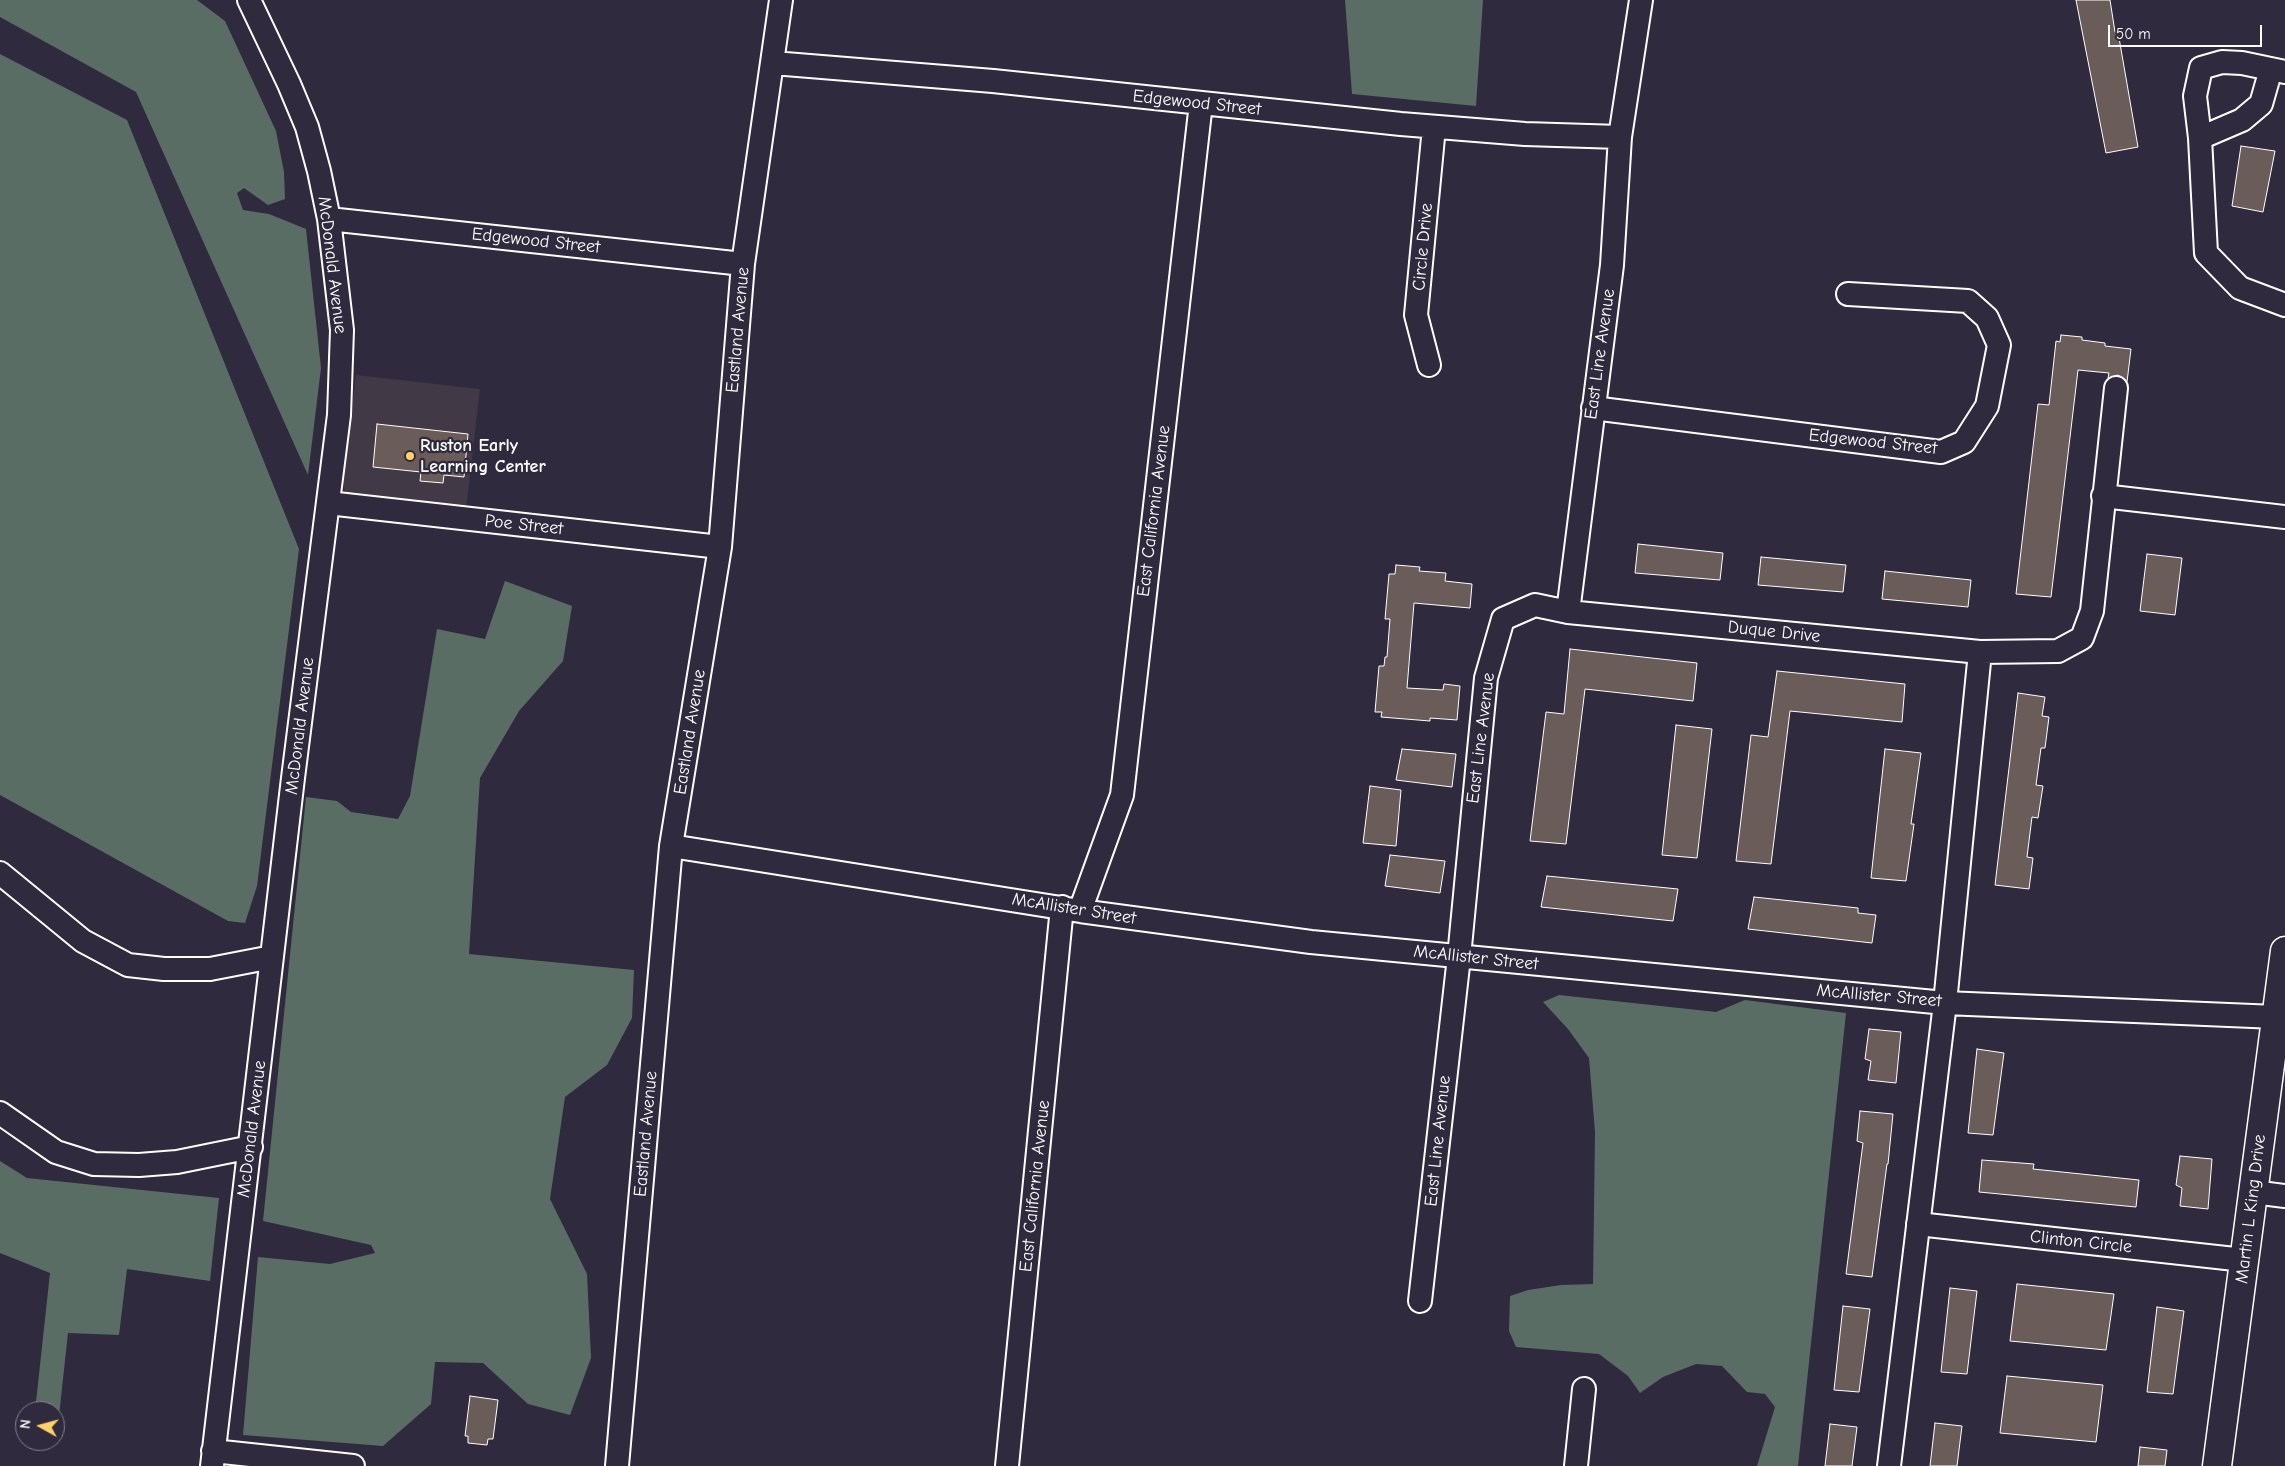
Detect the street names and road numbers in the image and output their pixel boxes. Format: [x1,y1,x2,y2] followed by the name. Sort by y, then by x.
[1132,86,1262,120] street label: Edgewood Street
[313,195,351,335] street label: McDonald Avenue
[1408,202,1438,292] street label: Circle Drive
[471,224,601,258] street label: Edgewood Street
[722,266,754,394] street label: Eastland Avenue
[1580,287,1620,421] street label: East Line Avenue
[1133,424,1175,598] street label: East California Avenue
[1808,425,1938,459] street label: Edgewood Street
[484,510,564,540] street label: Poe Street
[1727,616,1821,648] street label: Duque Drive
[281,656,319,796] street label: McDonald Avenue
[669,668,711,796] street label: Eastland Avenue
[1462,671,1500,805] street label: East Line Avenue
[1010,889,1138,929] street label: McAllister Street
[1412,941,1540,975] street label: McAllister Street
[1816,980,1942,1012] street label: McAllister Street
[233,1059,271,1199] street label: McDonald Avenue
[630,1070,662,1198] street label: Eastland Avenue
[1420,1074,1456,1208] street label: East Line Avenue
[1015,1099,1055,1273] street label: East California Avenue
[2231,1133,2271,1285] street label: Martin L King Drive
[2029,1226,2133,1258] street label: Clinton Circle

